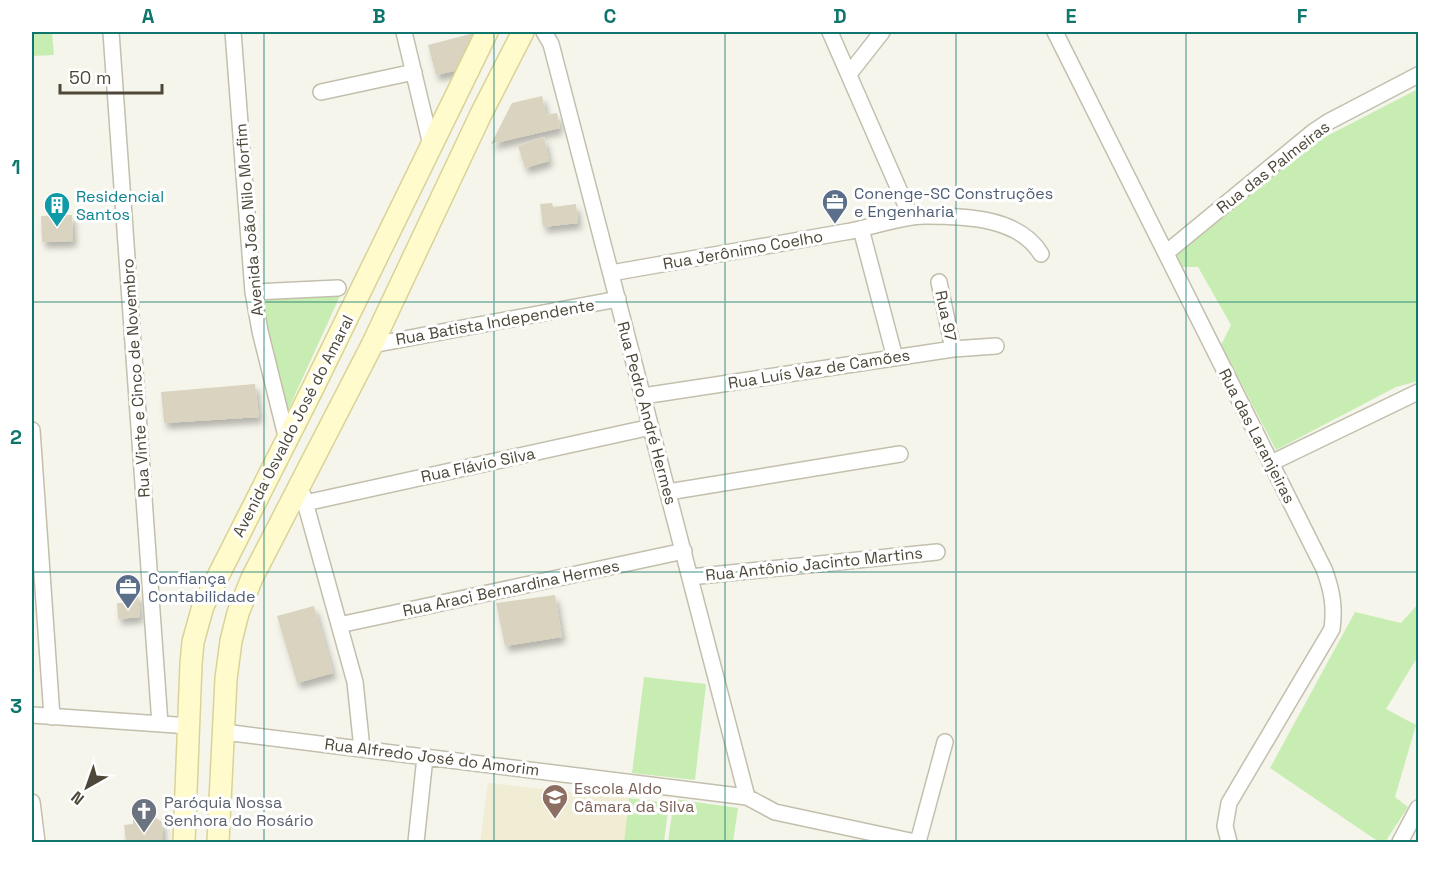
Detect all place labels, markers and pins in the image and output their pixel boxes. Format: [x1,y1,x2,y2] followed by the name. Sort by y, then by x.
[854,183,1053,222] place label: Conenge-SC Construções e Engenharia
[76,186,164,225] place label: Residencial Santos
[820,187,850,225] office icon: Conenge-SC Construções e Engenharia
[42,190,72,228] building icon: Residencial Santos
[148,568,255,607] place label: Confiança Contabilidade
[113,572,143,610] office icon: Confiança Contabilidade
[574,778,694,817] place label: Escola Aldo Câmara da Silva
[540,782,570,820] school or university icon: Escola Aldo Câmara da Silva
[164,792,314,831] place label: Paróquia Nossa Senhora do Rosário
[129,796,159,834] church icon: Paróquia Nossa Senhora do Rosário

